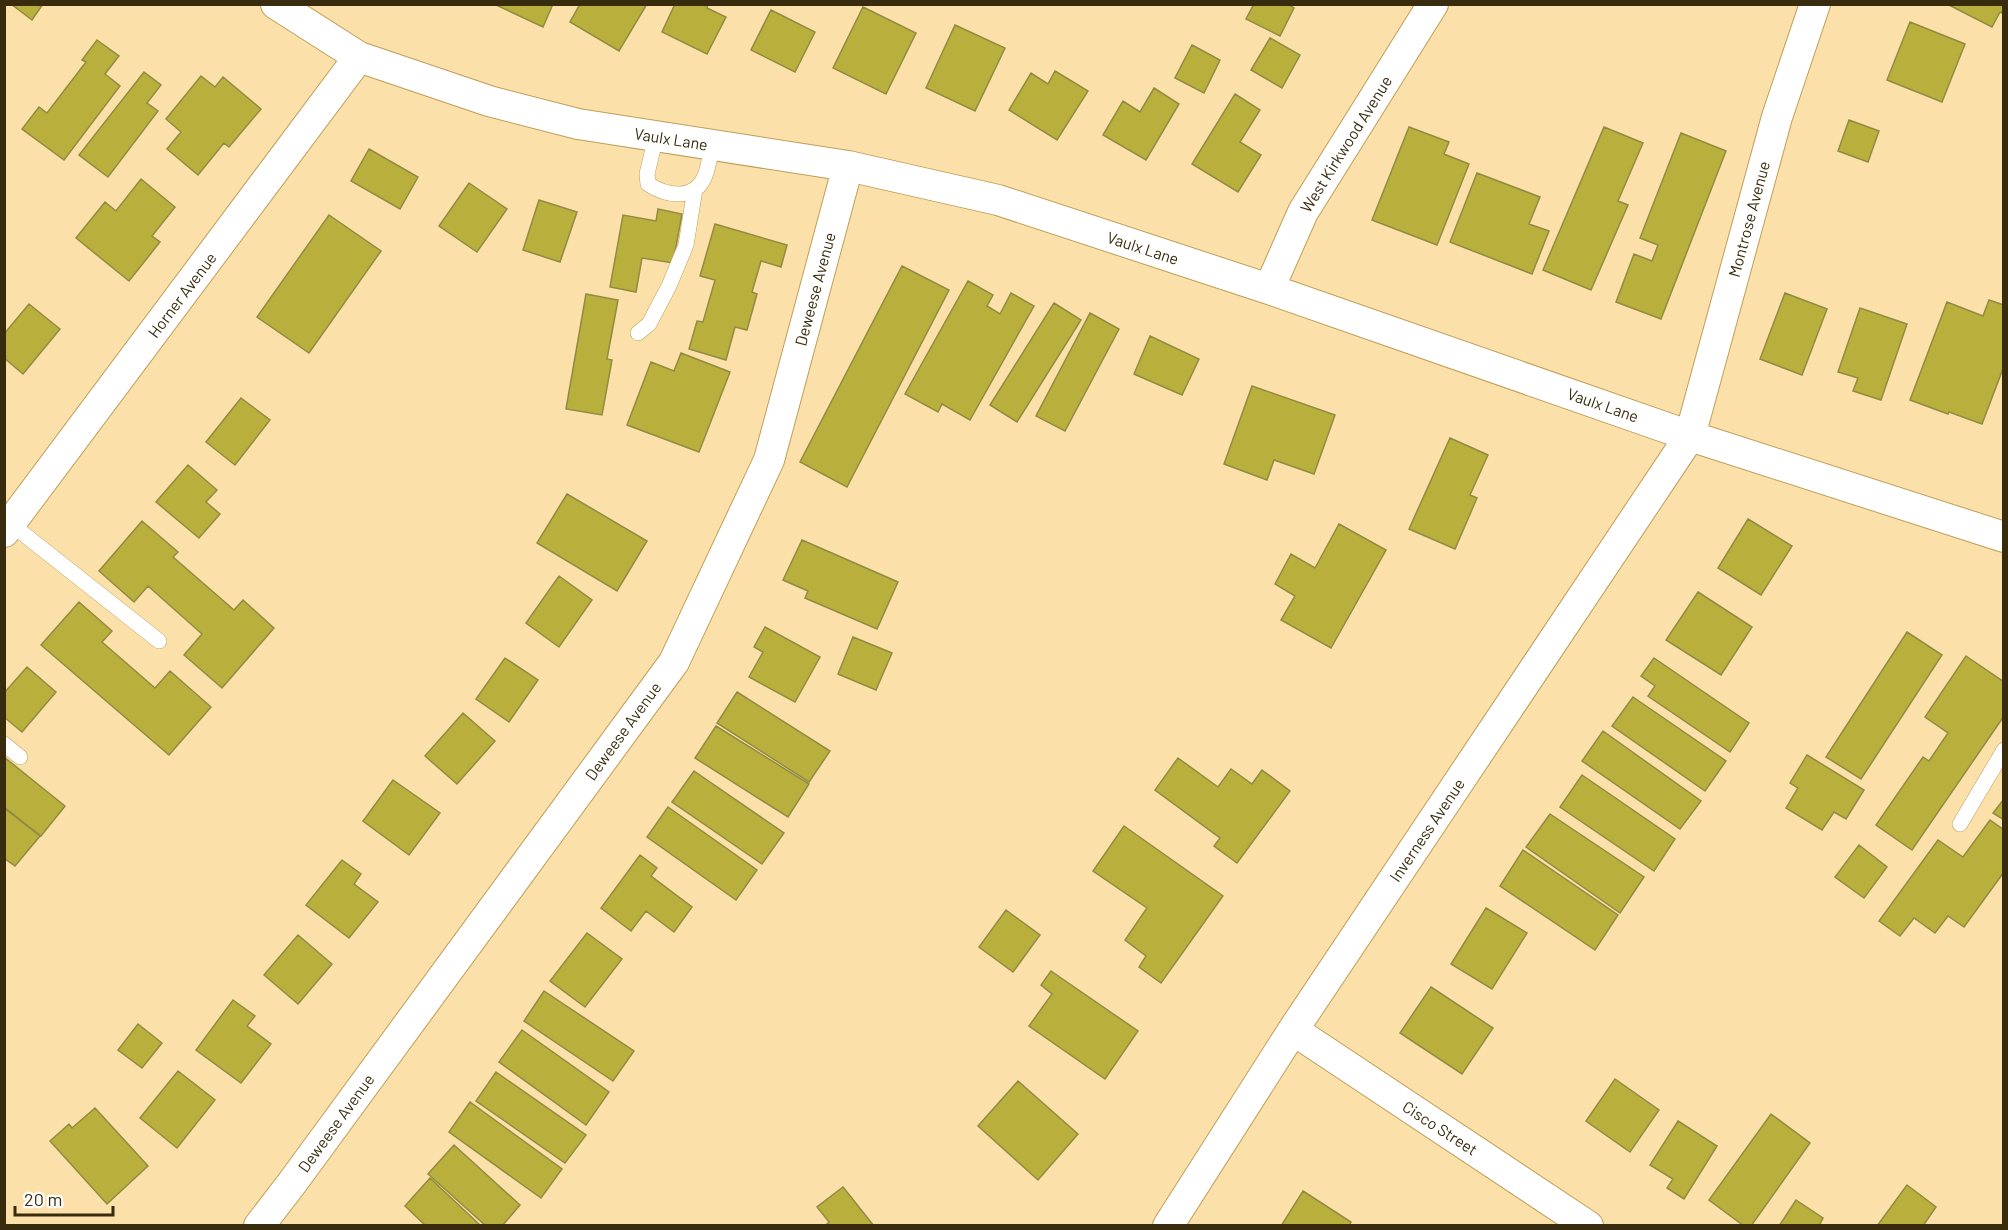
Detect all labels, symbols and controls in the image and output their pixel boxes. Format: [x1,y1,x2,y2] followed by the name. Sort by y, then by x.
[1296,72,1395,216] street label: West Kirkwood Avenue
[633,123,709,154] street label: Vaulx Lane
[1724,159,1773,279] street label: Montrose Avenue
[1105,227,1181,268] street label: Vaulx Lane
[790,230,839,348] street label: Deweese Avenue
[143,248,220,341] street label: Horner Avenue
[1565,383,1641,426] street label: Vaulx Lane
[581,678,665,783] street label: Deweese Avenue
[1385,774,1468,885] street label: Inverness Avenue
[294,1070,378,1175] street label: Deweese Avenue
[1399,1096,1481,1159] street label: Cisco Street
[15,1179,112,1217] scale bar
[24,1188,62,1210] text: 20 m

